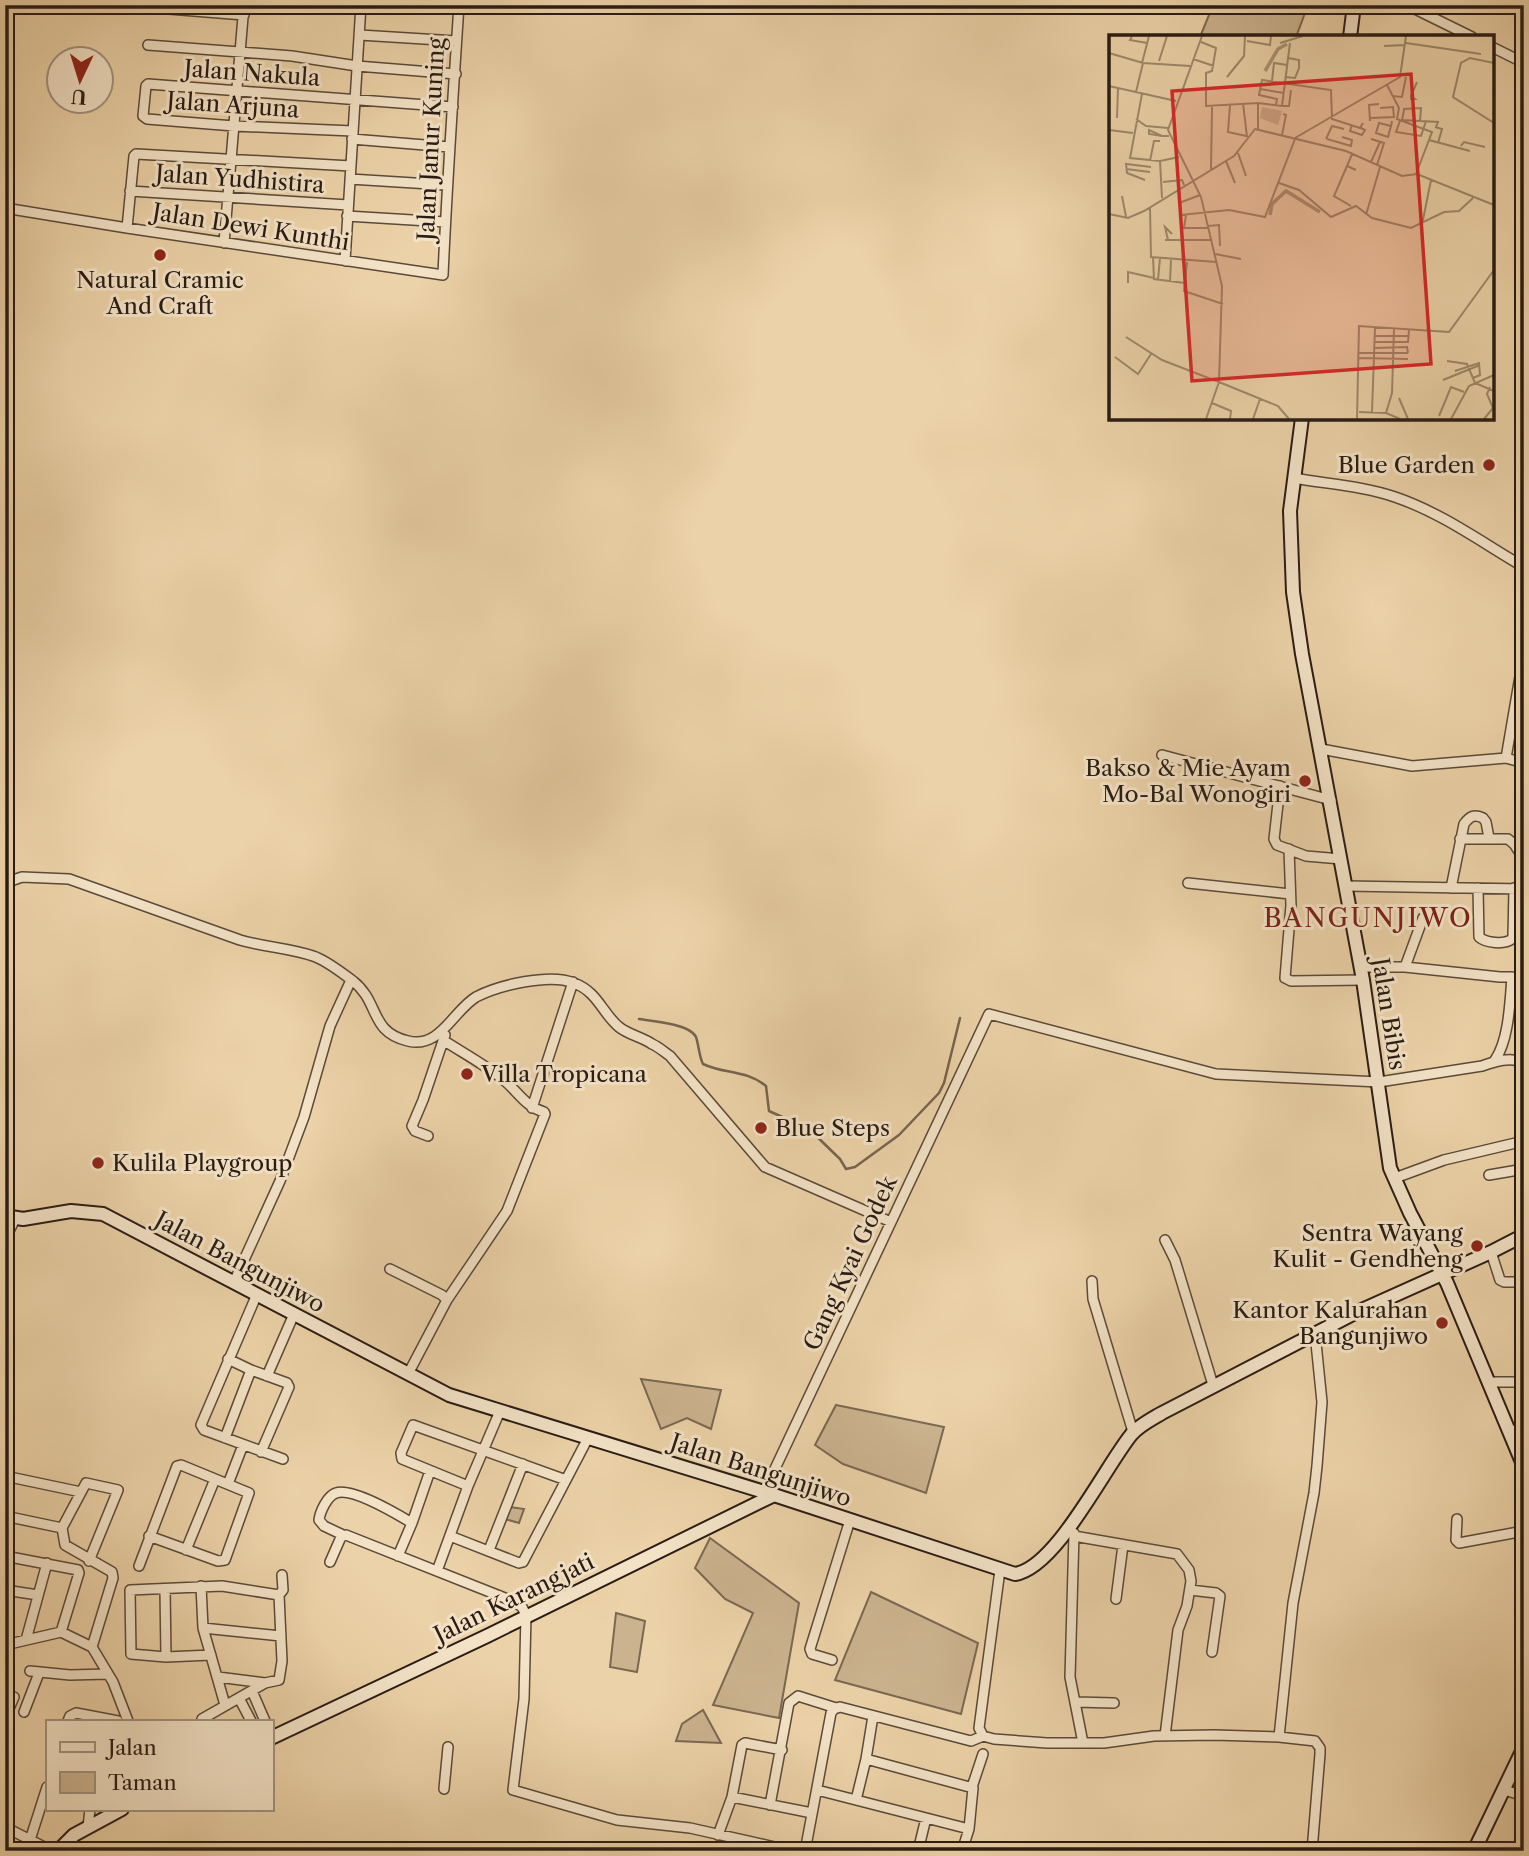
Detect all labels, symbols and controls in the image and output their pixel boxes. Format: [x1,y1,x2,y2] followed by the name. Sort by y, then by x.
[1109,35,1494,420] inset map
[412,36,450,244] street label: Jalan Janur Kuning
[46,46,116,116] north arrow
[180,54,322,92] street label: Jalan Nakula
[70,84,87,108] text: U
[163,86,301,124] street label: Jalan Arjuna
[152,159,326,199] street label: Jalan Yudhistira
[148,197,351,256] street label: Jalan Dewi Kunthi
[152,247,168,263] marker: Natural Cramic And Craft
[76,266,244,320] place label: Natural Cramic And Craft
[1338,451,1475,479] place label: Blue Garden
[1481,457,1497,473] marker: Blue Garden
[1085,754,1291,808] place label: Bakso & Mie Ayam Mo-Bal Wonogiri
[1297,773,1313,789] marker: Bakso & Mie Ayam Mo-Bal Wonogiri
[1263,902,1473,934] district label: BANGUNJIWO
[1366,953,1412,1072] street label: Jalan Bibis
[480,1060,648,1088] place label: Villa Tropicana
[459,1066,475,1082] marker: Villa Tropicana
[775,1114,890,1142] place label: Blue Steps
[753,1120,769,1136] marker: Blue Steps
[112,1149,293,1177] place label: Kulila Playgroup
[90,1155,106,1171] marker: Kulila Playgroup
[797,1170,903,1355] street label: Gang Kyai Godek
[148,1204,330,1319] street label: Jalan Bangunjiwo
[1273,1219,1464,1273] place label: Sentra Wayang Kulit - Gendheng
[1469,1238,1485,1254] marker: Sentra Wayang Kulit - Gendheng
[1232,1296,1428,1350] place label: Kantor Kalurahan Bangunjiwo
[1434,1315,1450,1331] marker: Kantor Kalurahan Bangunjiwo
[664,1427,855,1512] street label: Jalan Bangunjiwo
[427,1547,599,1650] street label: Jalan Karangjati
[46,1720,273,1811] legend
[105,1735,157,1760] text: Jalan
[108,1770,177,1795] text: Taman

